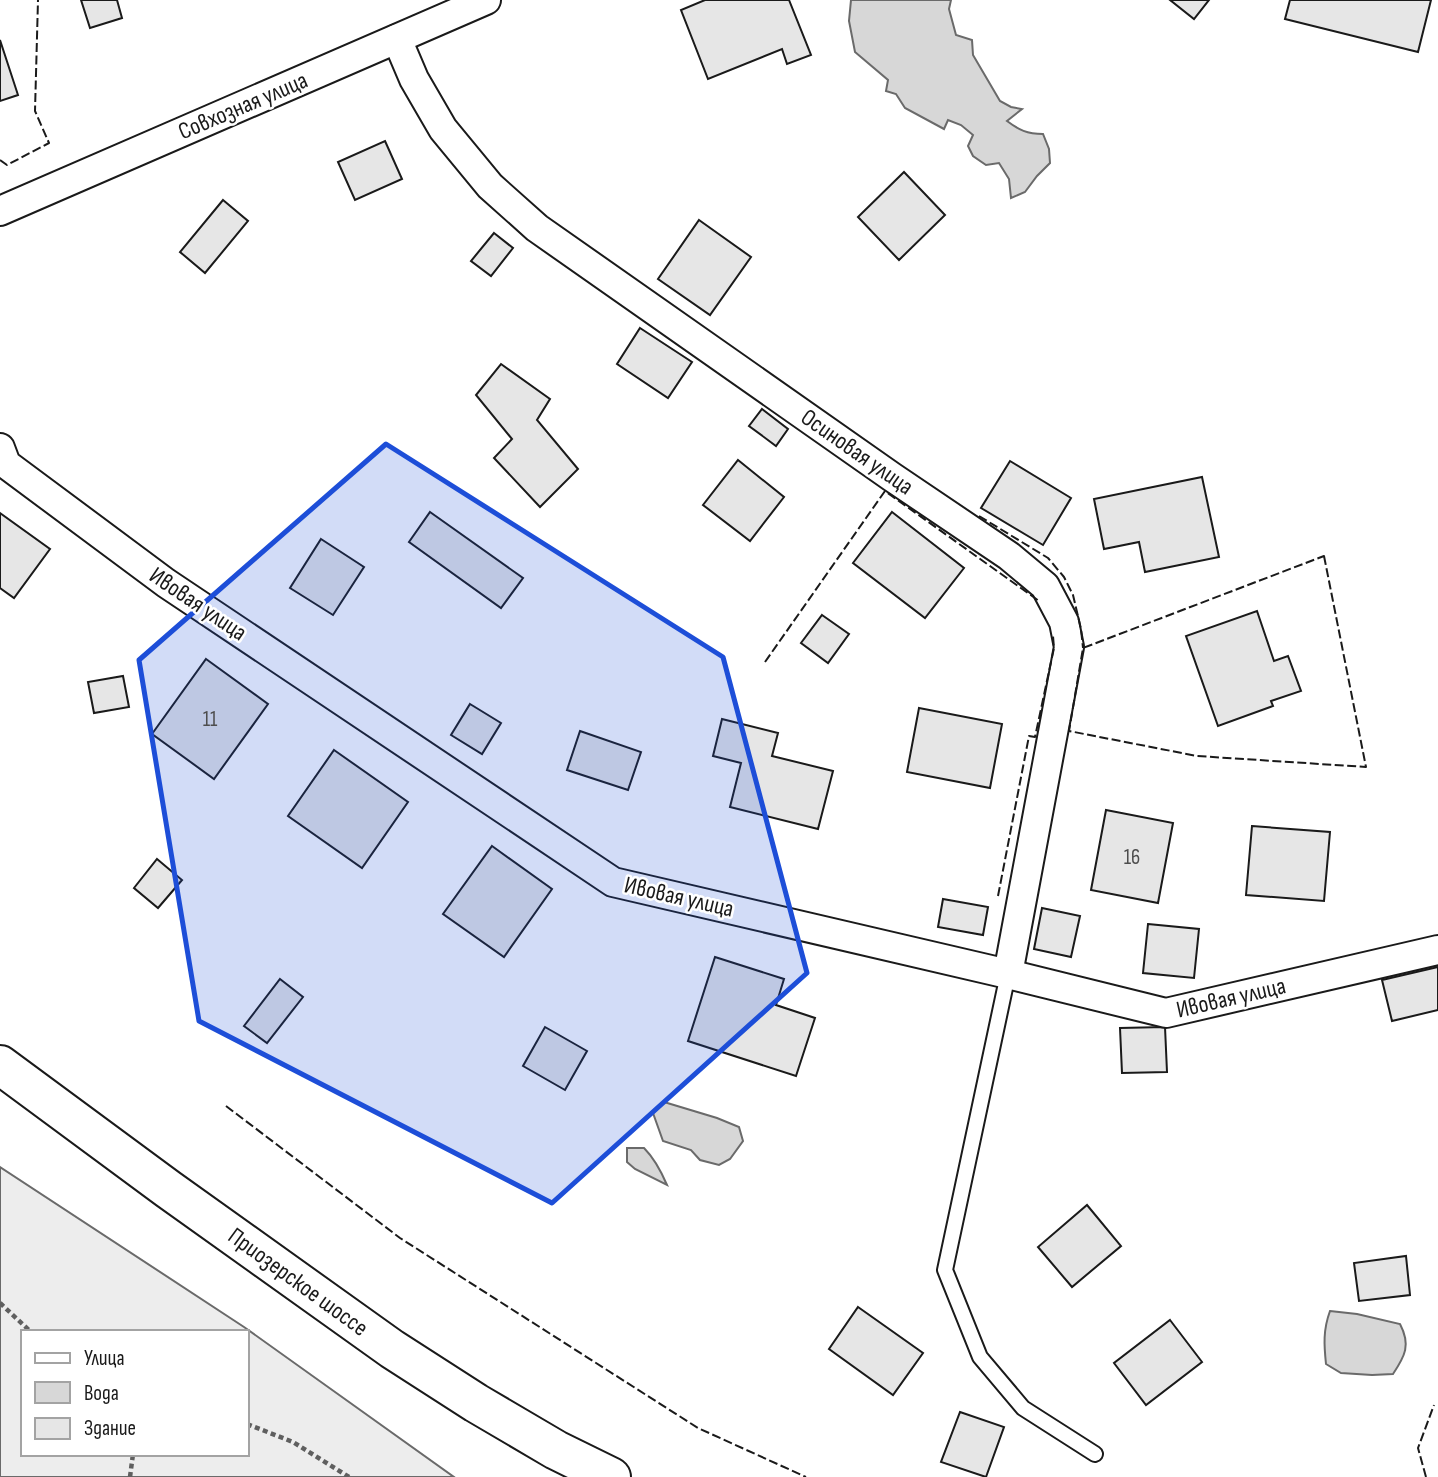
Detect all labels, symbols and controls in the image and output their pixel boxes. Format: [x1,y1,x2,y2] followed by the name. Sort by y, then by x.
[174,66,312,146] street label: Совхозная улица
[795,403,919,501] street label: Осиновая улица
[144,561,252,647] street label: Ивовая улица
[203,707,218,732] house number: 11
[1124,845,1140,870] house number: 16
[621,870,737,924] street label: Ивовая улица
[1173,971,1289,1025] street label: Ивовая улица
[222,1222,374,1342] street label: Приозерское шоссе
[21,1330,248,1456] legend
[84,1346,125,1371] text: Улица
[84,1381,119,1406] text: Вода
[84,1416,136,1441] text: Здание

